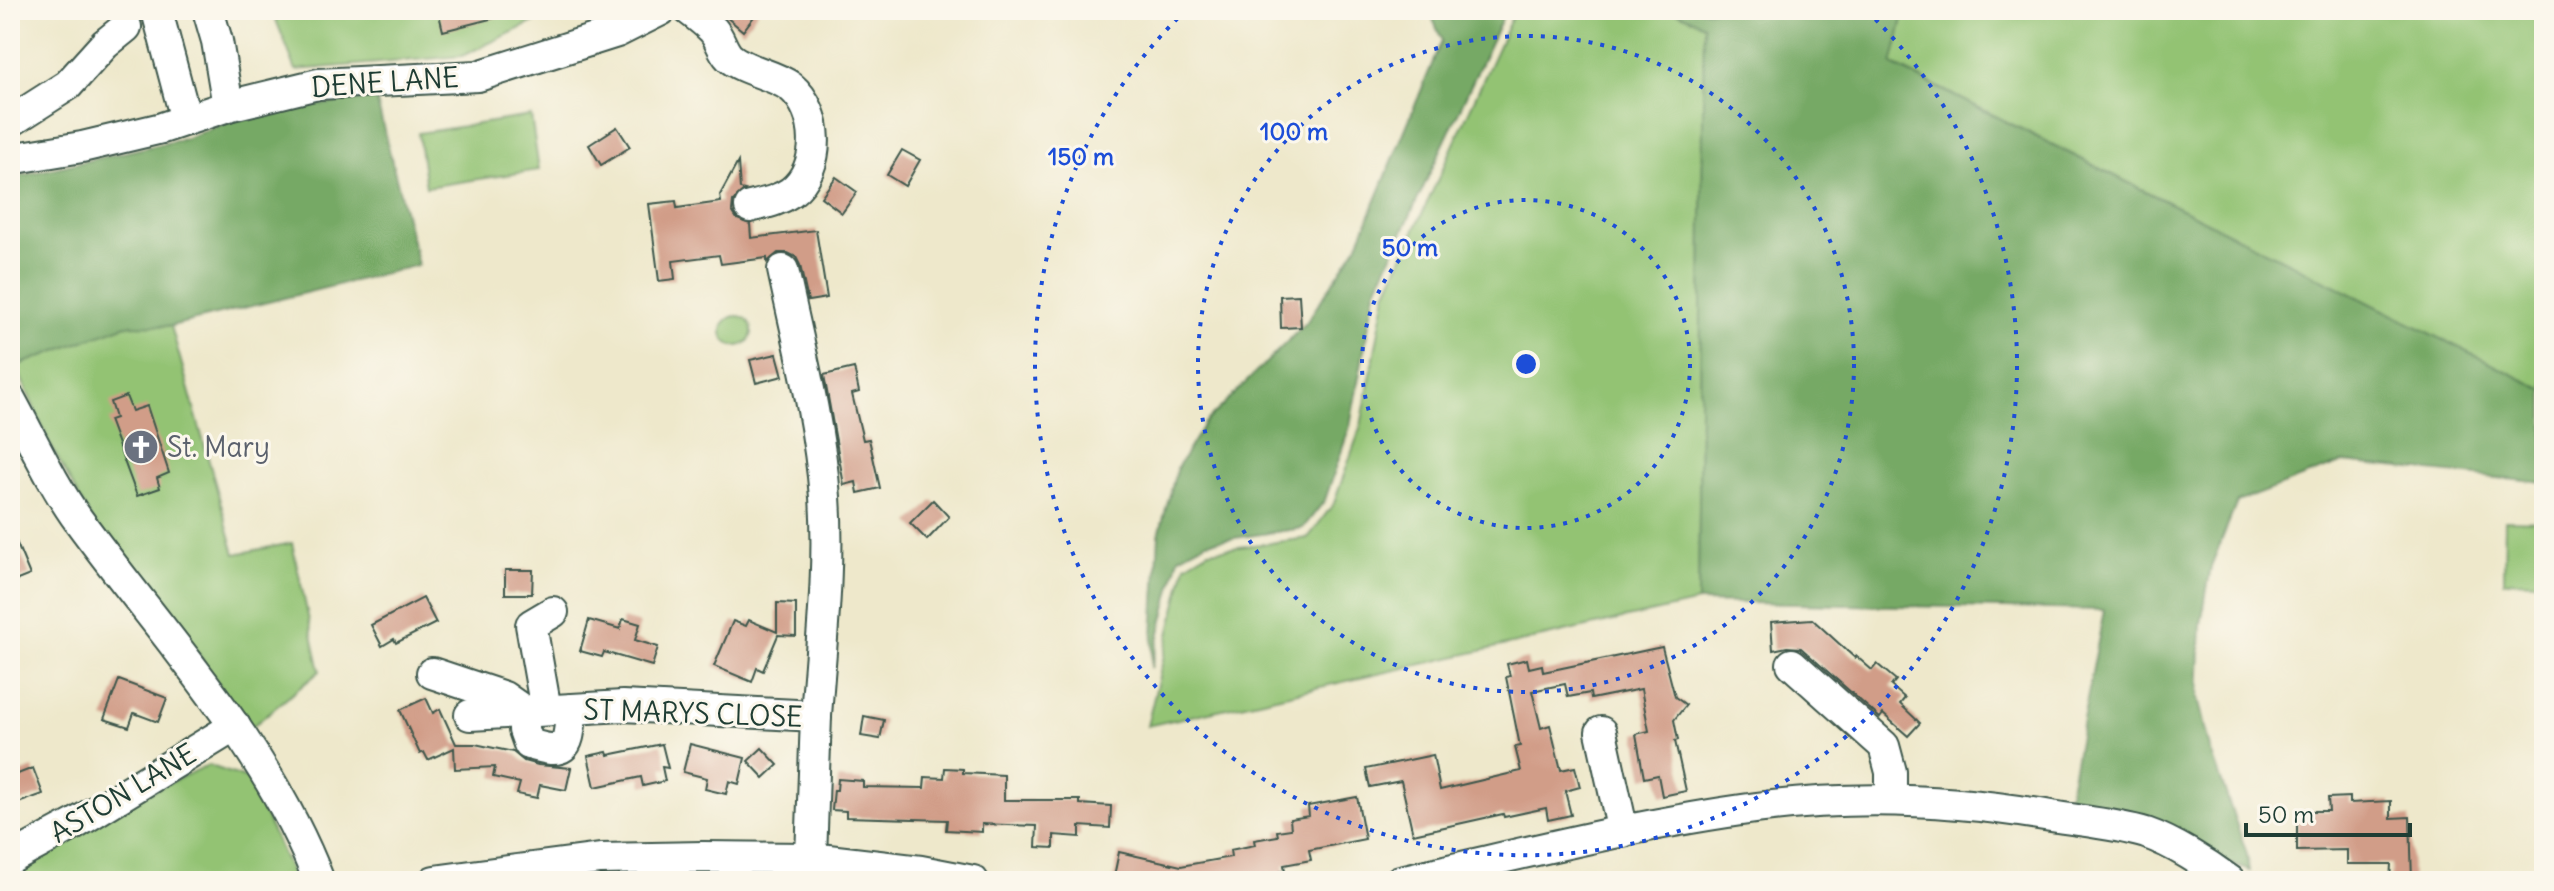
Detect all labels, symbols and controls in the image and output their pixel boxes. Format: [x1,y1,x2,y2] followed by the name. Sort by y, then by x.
[310,59,460,105] street label: DENE LANE
[1260,116,1328,146] text: 100 m
[1048,141,1114,171] text: 150 m
[1382,232,1438,262] text: 50 m
[1512,350,1540,378] centre of rings
[122,428,160,466] church icon: St. Mary
[167,429,270,465] place label: St. Mary
[583,691,803,735] street label: ST MARYS CLOSE
[43,735,203,851] street label: ASTON LANE
[2246,787,2410,837] scale bar
[2258,799,2314,829] text: 50 m

